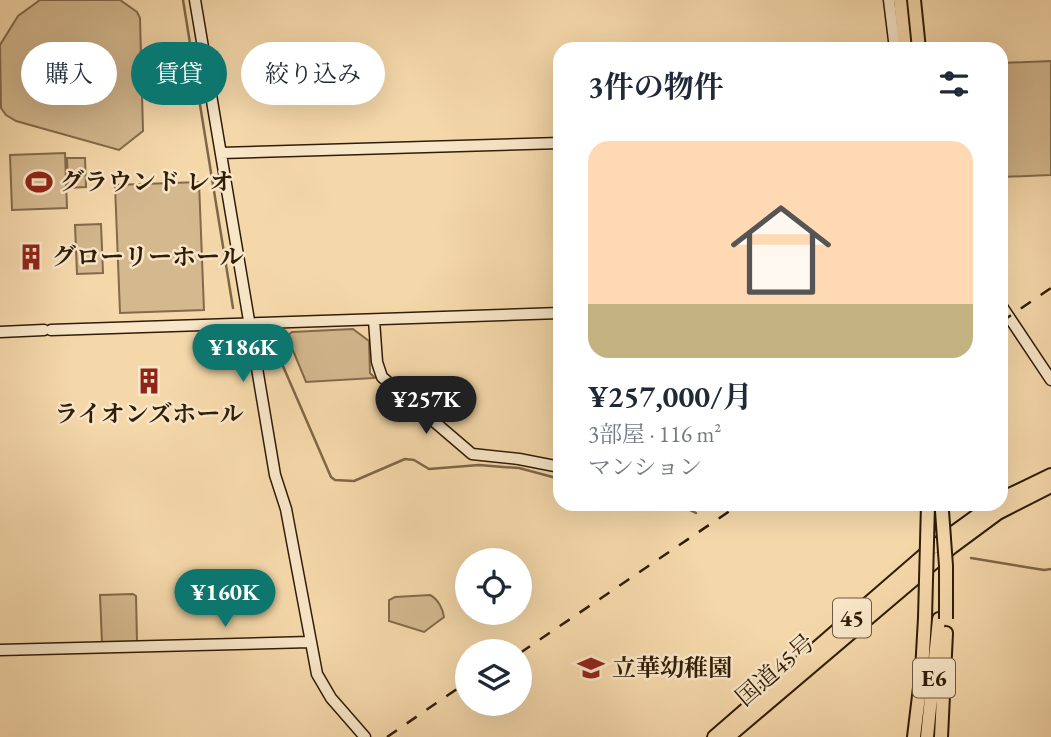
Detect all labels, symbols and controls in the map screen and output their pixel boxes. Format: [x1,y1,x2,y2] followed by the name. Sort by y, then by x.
[21,42,117,105] chip: 購入
[131,42,227,105] chip: 賃貸
[241,42,385,105] chip: 絞り込み
[935,65,973,103] icon: filters
[588,67,724,106] text: 3件の物件
[60,166,234,197] place label: グラウンド レオ
[24,167,54,197] sports icon: グラウンド レオ
[718,187,844,313] icon: home
[52,241,244,272] place label: グローリーホール
[16,242,46,272] building icon: グローリーホール
[194,324,292,384] pin: ¥186K
[208,332,278,362] text: ¥186K
[134,366,164,396] building icon: ライオンズホール
[377,376,475,436] pin: ¥257K
[588,377,752,416] text: ¥257,000/月
[391,384,461,414] text: ¥257K
[54,398,244,429] place label: ライオンズホール
[588,419,721,449] text: 3部屋 · 116 m²
[588,452,702,482] text: マンション
[455,548,532,716] map controls
[455,548,532,625] button: locate
[176,570,274,629] pin: ¥160K
[190,577,260,607] text: ¥160K
[833,598,871,638] road number: 45
[729,627,821,712] street label: 国道45号
[455,639,532,716] button: layers
[612,652,732,683] place label: 立華幼稚園
[576,653,606,683] school or university icon: 立華幼稚園
[913,658,955,698] road number: E6

